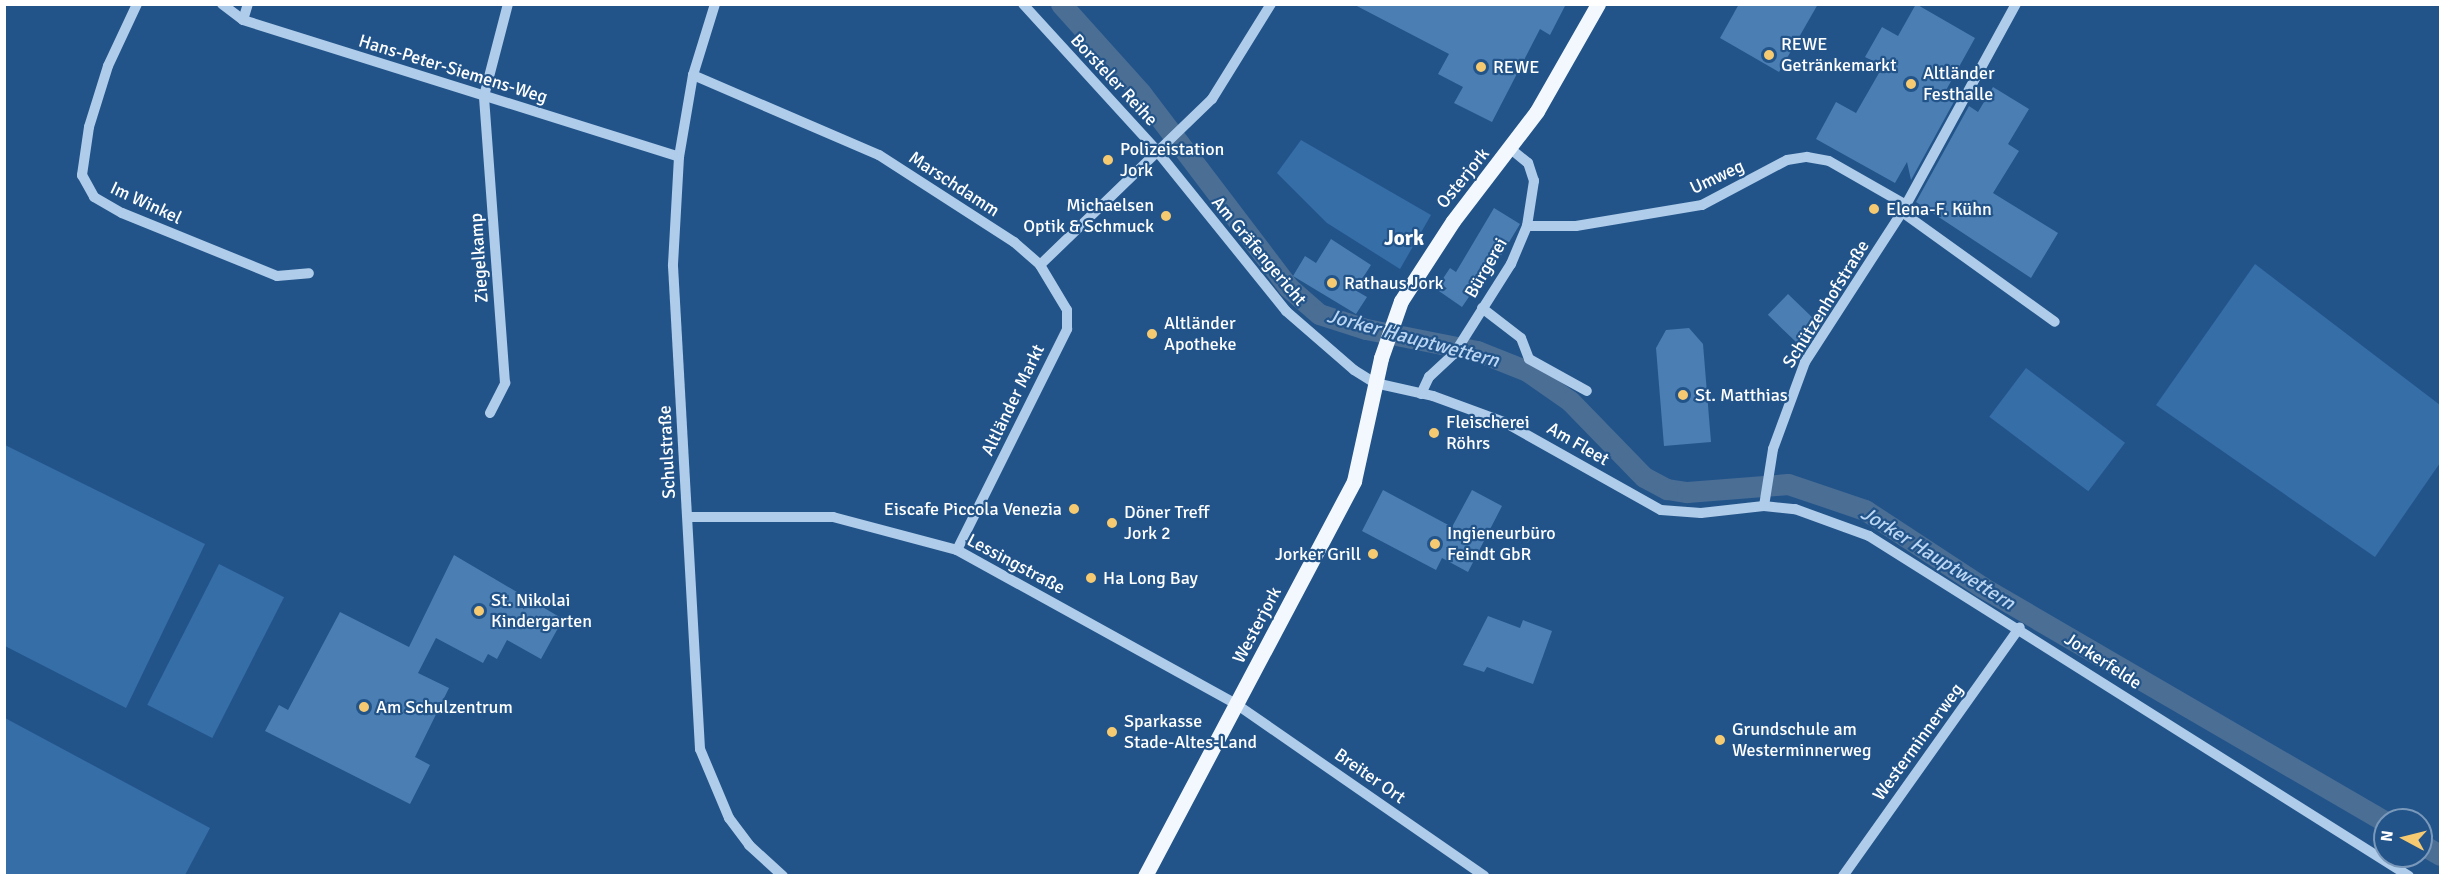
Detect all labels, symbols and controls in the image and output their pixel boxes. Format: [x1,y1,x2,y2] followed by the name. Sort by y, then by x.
[356,30,550,108] street label: Hans-Peter-Siemens-Weg
[1066,30,1162,130] street label: Borsteler Reihe
[1781,34,1896,76] place label: REWE Getränkemarkt
[1762,48,1776,62] marker: REWE Getränkemarkt
[1493,56,1539,78] place label: REWE
[1474,60,1488,74] marker: REWE
[1923,63,1995,106] place label: Altländer Festhalle
[1904,77,1918,91] marker: Altländer Festhalle
[1120,139,1224,182] place label: Polizeistation Jork
[1432,143,1494,213] street label: Osterjork
[905,147,1003,221] street label: Marschdamm
[1101,153,1115,167] marker: Polizeistation Jork
[1686,155,1748,199] street label: Umweg
[107,177,185,229] street label: Im Winkel
[1207,192,1311,310] street label: Am Gräfengericht
[1023,195,1154,238] place label: Michaelsen Optik & Schmuck
[1886,198,1992,220] place label: Elena-F. Kühn
[1867,202,1881,216] marker: Elena-F. Kühn
[1159,209,1173,223] marker: Michaelsen Optik & Schmuck
[465,212,493,304] street label: Ziegelkamp
[1384,225,1424,251] district label: Jork
[1460,234,1512,302] street label: Bürgerei
[1778,236,1874,372] street label: Schützenhofstraße
[1344,272,1444,294] place label: Rathaus Jork
[1325,276,1339,290] marker: Rathaus Jork
[1325,304,1501,372] water label: Jorker Hauptwettern
[1164,313,1237,356] place label: Altländer Apotheke
[1145,327,1159,341] marker: Altländer Apotheke
[977,341,1049,459] street label: Altländer Markt
[1695,384,1788,406] place label: St. Matthias
[1676,388,1690,402] marker: St. Matthias
[654,405,680,499] street label: Schulstraße
[1446,412,1530,454] place label: Fleischerei Röhrs
[1543,418,1613,470] street label: Am Fleet
[1427,426,1441,440] marker: Fleischerei Röhrs
[884,498,1062,520] place label: Eiscafe Piccola Venezia
[1857,501,2019,615] water label: Jorker Hauptwettern
[1067,502,1081,516] marker: Eiscafe Piccola Venezia
[1124,502,1209,544] place label: Döner Treff Jork 2
[1105,516,1119,530] marker: Döner Treff Jork 2
[1447,523,1556,566] place label: Ingieneurbüro Feindt GbR
[963,529,1069,599] street label: Lessingstraße
[1428,537,1442,551] marker: Ingieneurbüro Feindt GbR
[1275,543,1361,565] place label: Jorker Grill
[1366,547,1380,561] marker: Jorker Grill
[1103,567,1198,589] place label: Ha Long Bay
[1084,571,1098,585] marker: Ha Long Bay
[1228,583,1286,667] street label: Westerjork
[491,590,592,632] place label: St. Nikolai Kindergarten
[472,604,486,618] marker: St. Nikolai Kindergarten
[2060,628,2146,694] street label: Jorkerfelde
[1868,679,1968,805] street label: Westerminnerweg
[376,696,513,718] place label: Am Schulzentrum
[357,700,371,714] marker: Am Schulzentrum
[1124,711,1257,754] place label: Sparkasse Stade-Altes-Land
[1732,719,1871,762] place label: Grundschule am Westerminnerweg
[1105,725,1119,739] marker: Sparkasse Stade-Altes-Land
[1713,733,1727,747] marker: Grundschule am Westerminnerweg
[1330,744,1410,808] street label: Breiter Ort
[2373,808,2433,868] north arrow
[2377,829,2398,843] text: N

